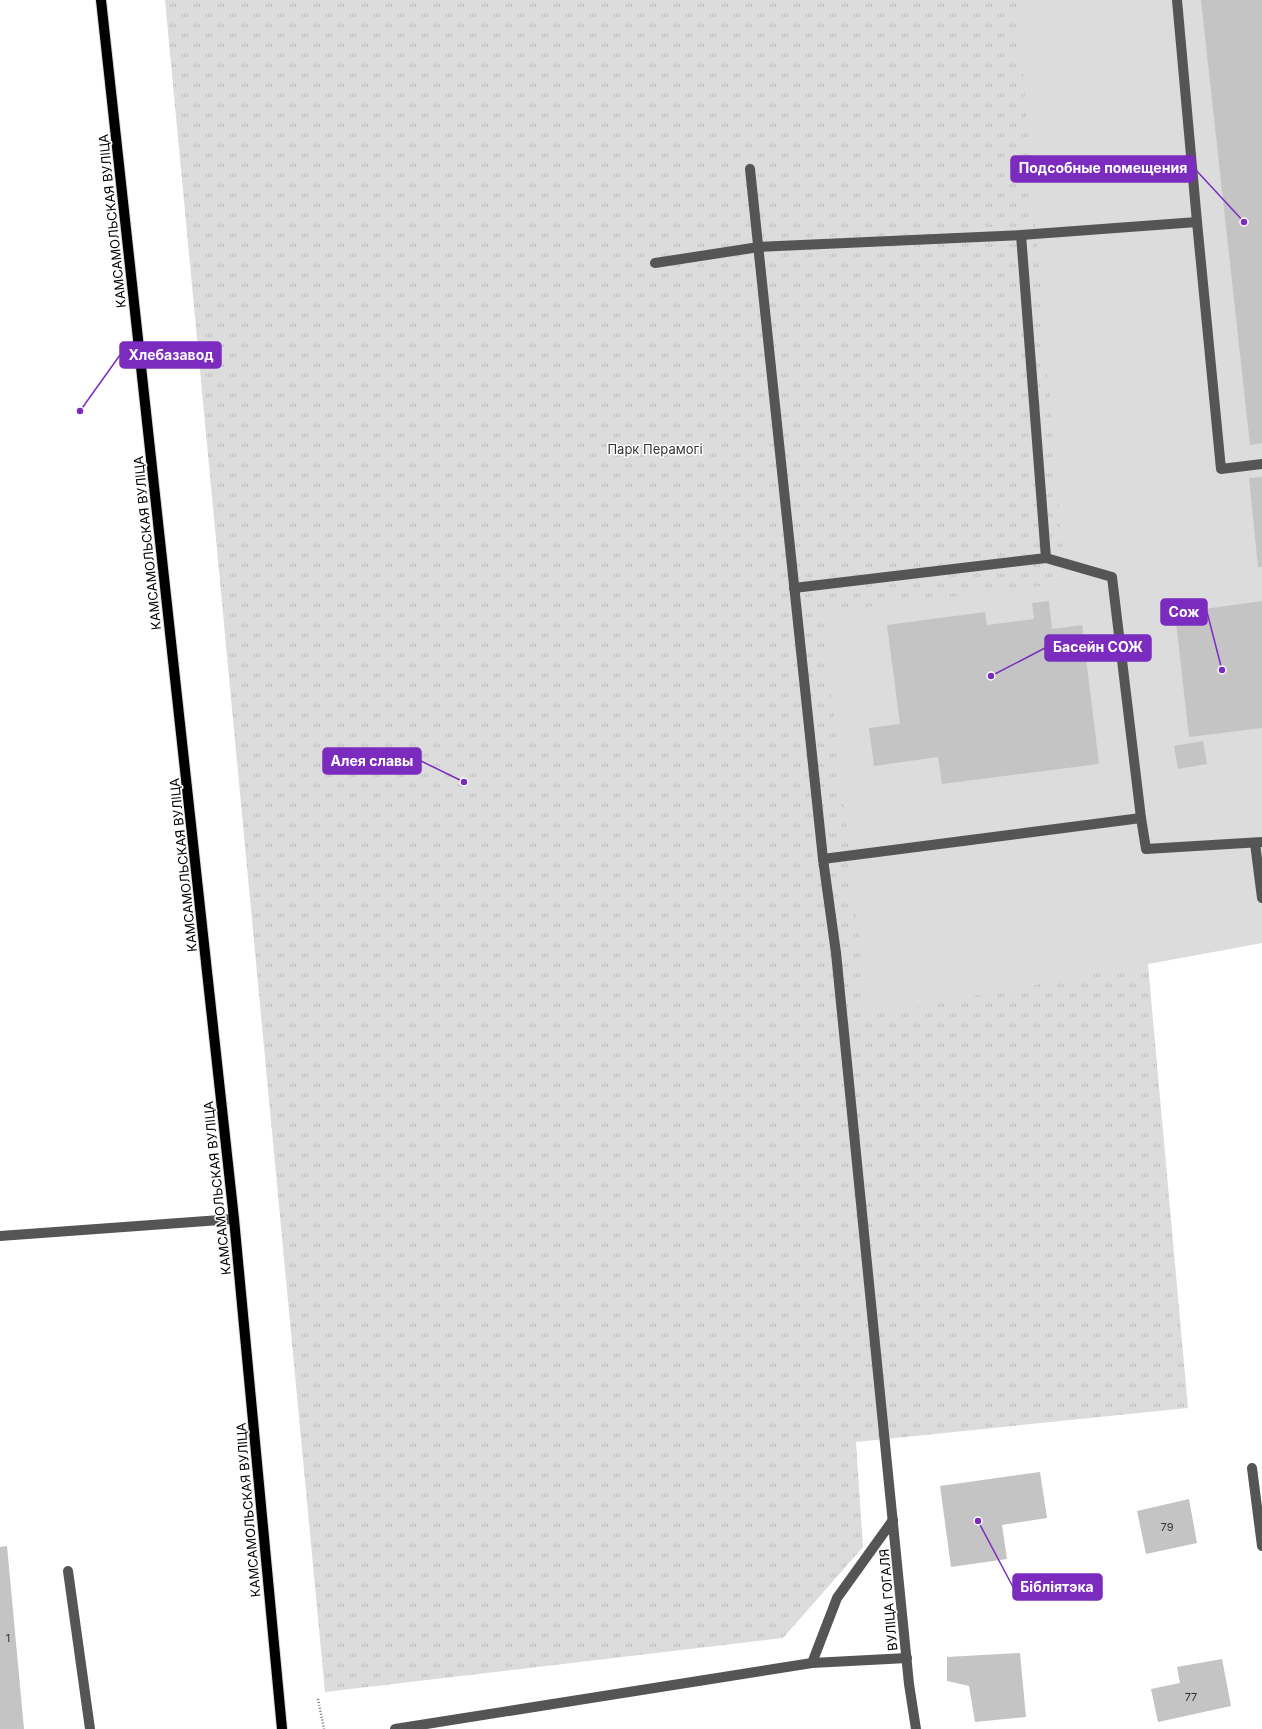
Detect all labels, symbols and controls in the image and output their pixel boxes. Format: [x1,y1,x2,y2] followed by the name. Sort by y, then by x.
[95,133,129,309] street label: КАМСАМОЛЬСКАЯ ВУЛІЦА
[1011,156,1195,182] callout: Подсобные помещения
[1019,159,1187,176] text: Подсобные помещения
[120,342,221,368] callout: Хлебазавод
[128,346,214,363] text: Хлебазавод
[607,441,703,457] park label: Парк Перамогі
[130,455,164,631] street label: КАМСАМОЛЬСКАЯ ВУЛІЦА
[1161,599,1207,625] callout: Сож
[1169,603,1199,620] text: Сож
[1045,635,1151,661] callout: Басейн СОЖ
[1053,638,1143,655] text: Басейн СОЖ
[323,748,421,774] callout: Алея славы
[331,752,413,769] text: Алея славы
[166,777,200,953] street label: КАМСАМОЛЬСКАЯ ВУЛІЦА
[200,1100,234,1276] street label: КАМСАМОЛЬСКАЯ ВУЛІЦА
[232,1422,264,1598] street label: КАМСАМОЛЬСКАЯ ВУЛІЦА
[1161,1520,1174,1534] house number: 79
[876,1548,900,1652] street label: ВУЛІЦА ГОГАЛЯ
[1013,1574,1102,1600] callout: Бібліятэка
[1020,1578,1094,1595] text: Бібліятэка
[6,1631,10,1645] house number: 1
[1185,1690,1197,1704] house number: 77

